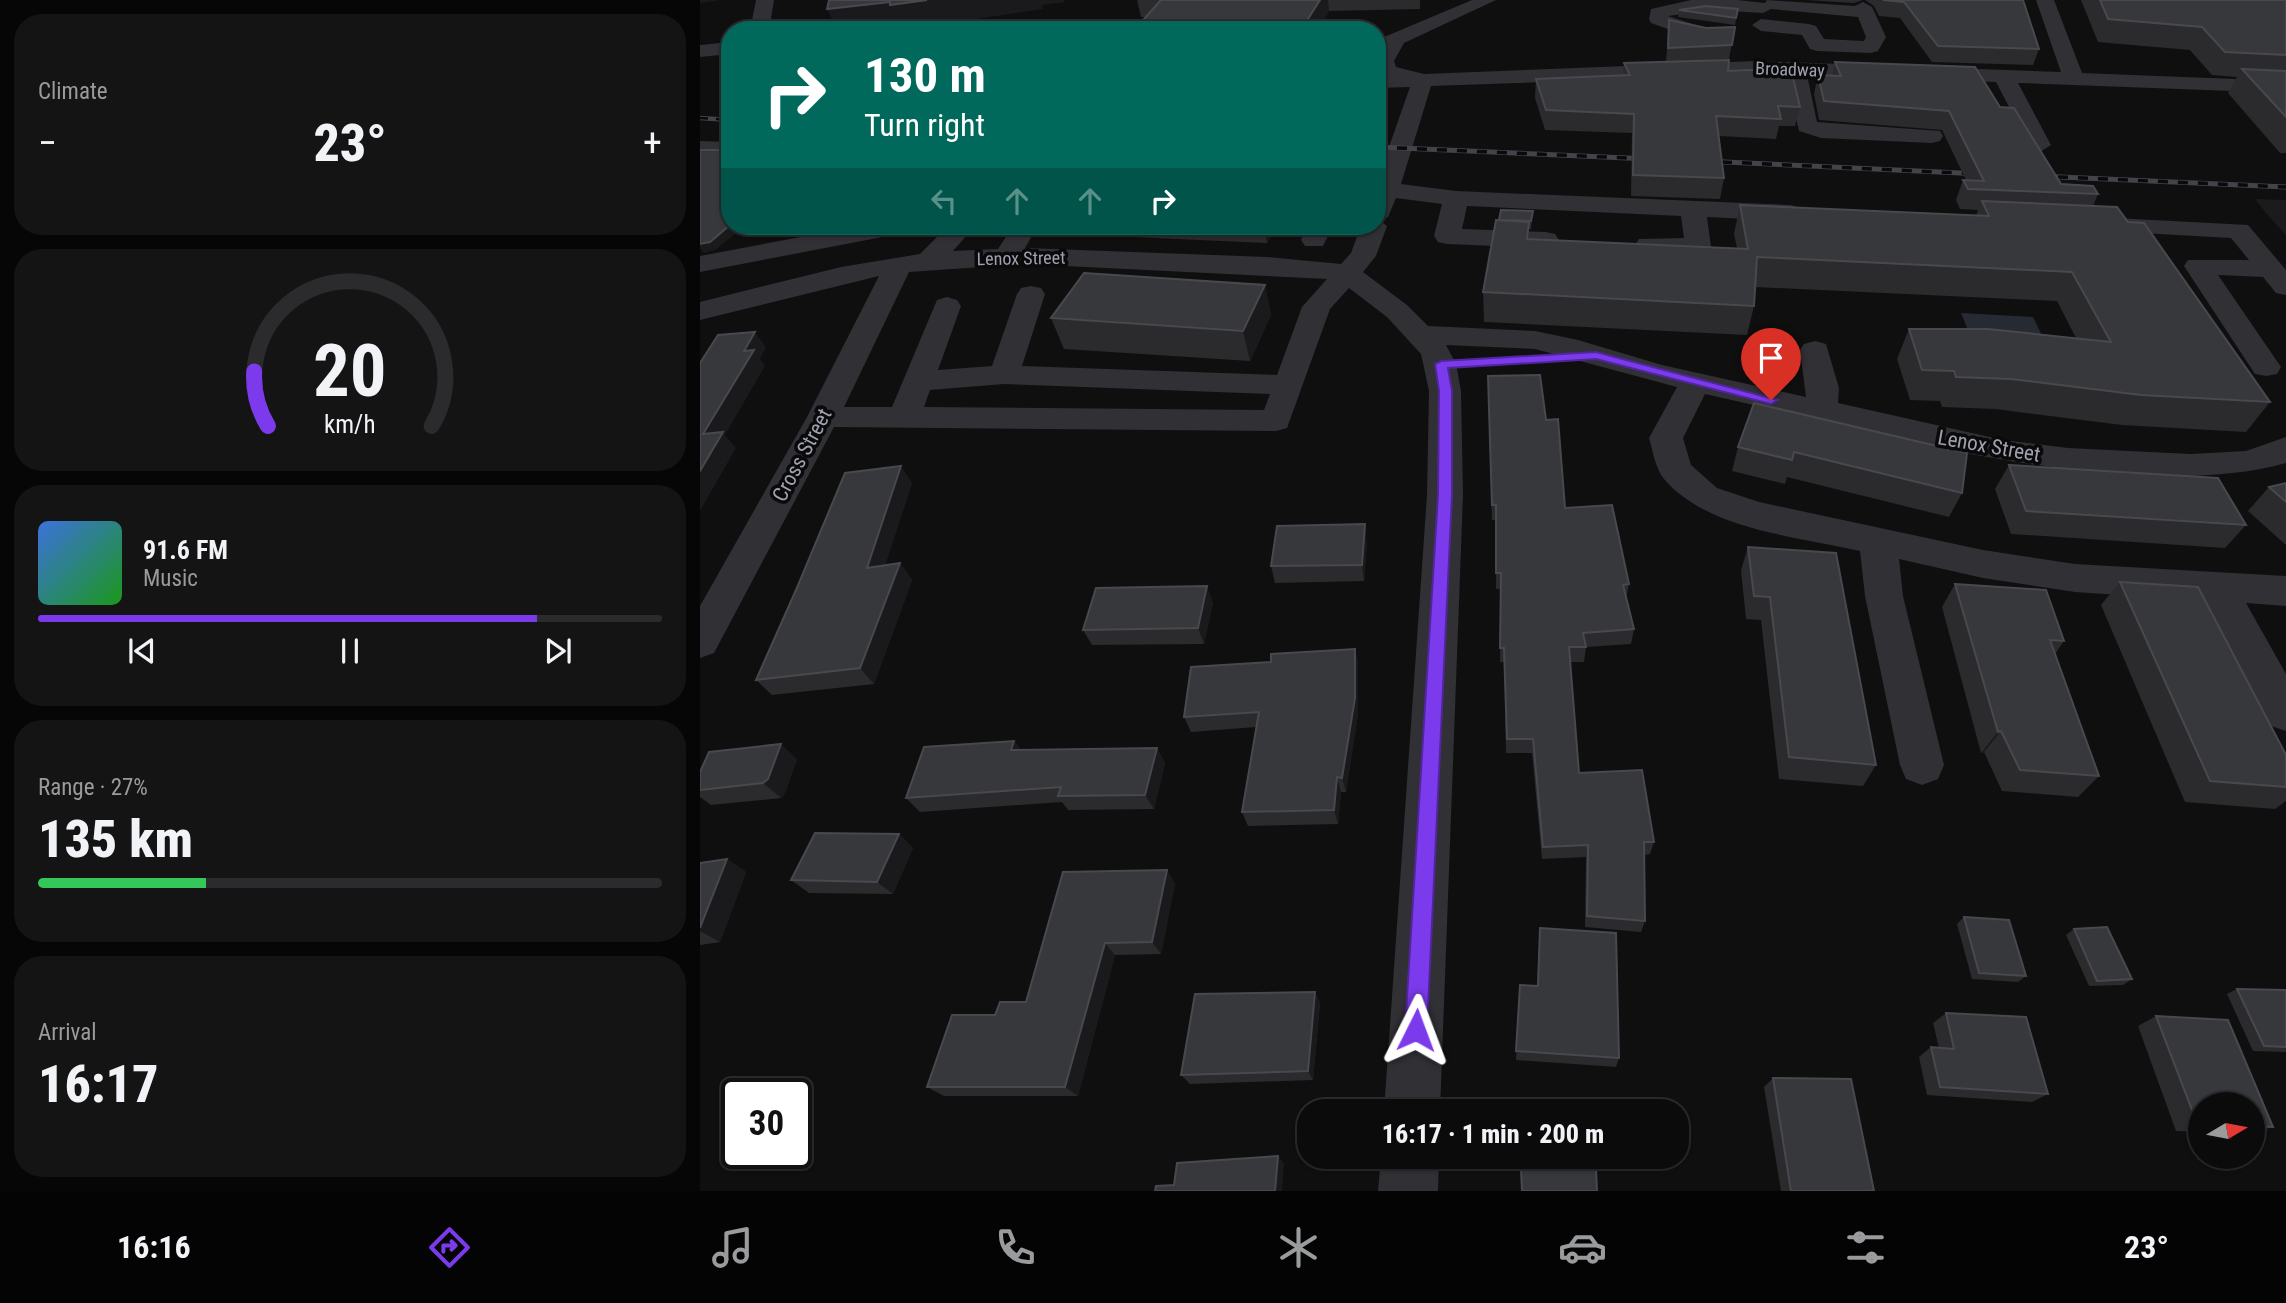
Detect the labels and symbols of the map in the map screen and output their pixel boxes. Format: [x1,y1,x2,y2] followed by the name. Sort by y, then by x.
[1755,57,1826,81] street label: Broadway
[976,247,1066,269] street label: Lenox Street
[1741,328,1801,400] pin
[768,404,836,506] street label: Cross Street
[1936,425,2042,467] street label: Lenox Street
[1379,993,1453,1067] position arrow
[721,1078,812,1169] speed limit sign: 30
[2188,1092,2264,1169] north arrow

